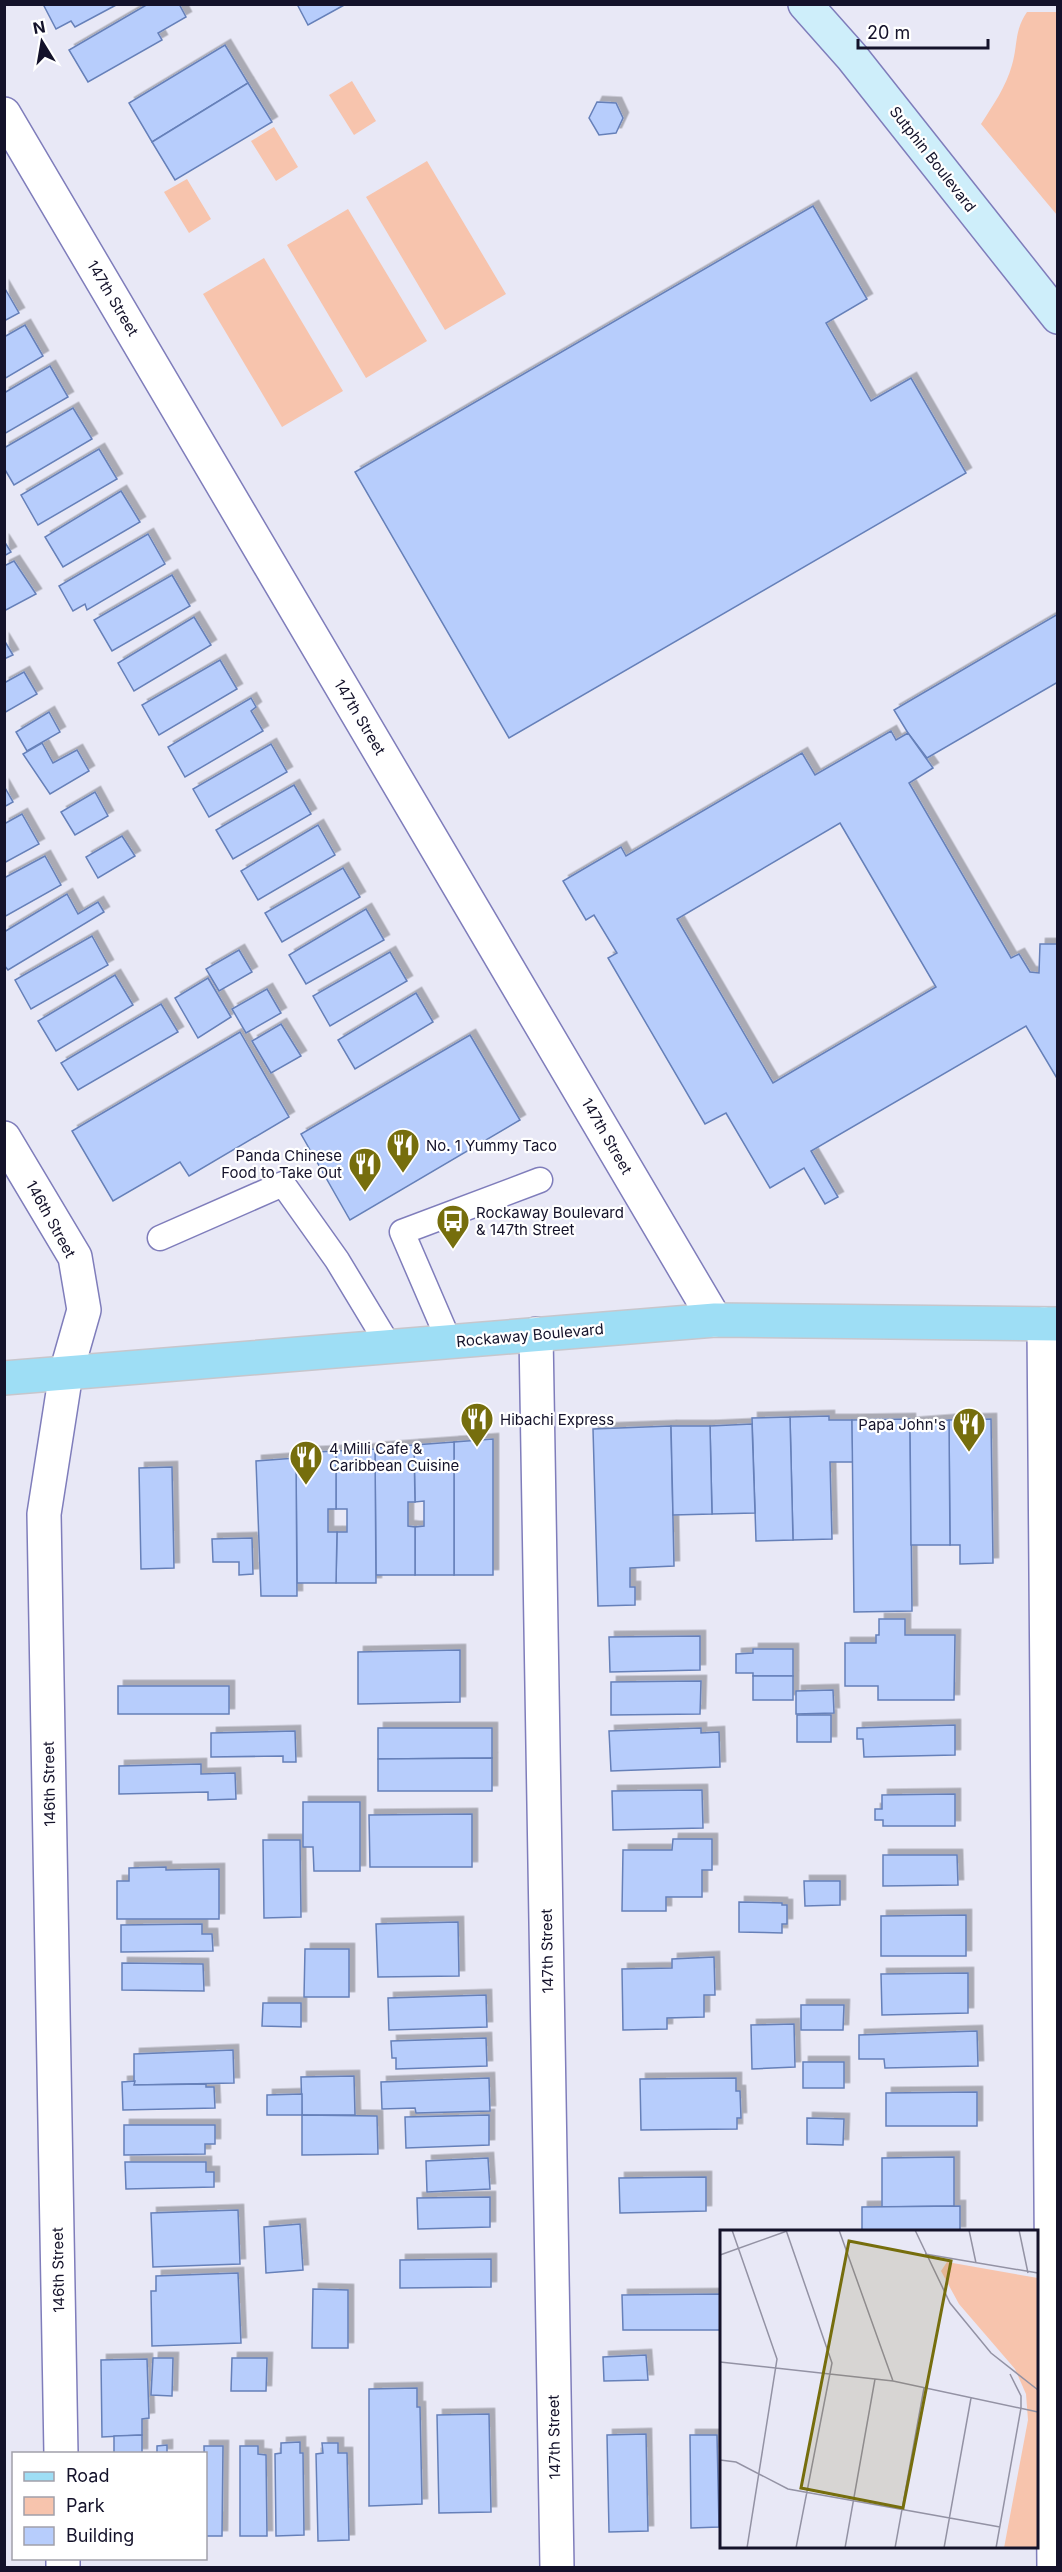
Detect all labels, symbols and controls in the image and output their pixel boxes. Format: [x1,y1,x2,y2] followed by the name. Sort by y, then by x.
[12,12,72,72] north arrow
[858,12,988,50] scale bar
[31,16,47,38] text: N
[867,22,910,43] text: 20 m
[886,102,980,216] street label: Sutphin Boulevard
[83,257,143,339] street label: 147th Street
[330,676,390,758] street label: 147th Street
[578,1095,636,1177] street label: 147th Street
[385,1127,421,1174] restaurant icon: No. 1 Yummy Taco
[426,1136,557,1155] place label: No. 1 Yummy Taco
[221,1146,342,1182] place label: Panda Chinese Food to Take Out
[347,1146,383,1193] restaurant icon: Panda Chinese Food to Take Out
[22,1177,80,1261] street label: 146th Street
[435,1203,471,1250] bus stop icon: Rockaway Boulevard & 147th Street
[476,1203,624,1239] place label: Rockaway Boulevard & 147th Street
[456,1319,604,1351] street label: Rockaway Boulevard
[459,1401,495,1448] restaurant icon: Hibachi Express
[951,1406,987,1453] restaurant icon: Papa John's
[500,1410,614,1429] place label: Hibachi Express
[858,1415,946,1434] place label: Papa John's
[288,1439,324,1486] restaurant icon: 4 Milli Cafe & Caribbean Cuisine
[329,1439,459,1475] place label: 4 Milli Cafe & Caribbean Cuisine
[39,1741,59,1827] street label: 146th Street
[537,1908,557,1993] street label: 147th Street
[48,2227,68,2313] street label: 146th Street
[720,2230,1038,2548] inset map
[544,2394,564,2479] street label: 147th Street
[12,2452,207,2560] legend
[66,2465,109,2486] text: Road
[66,2495,105,2516] text: Park
[66,2525,134,2546] text: Building

